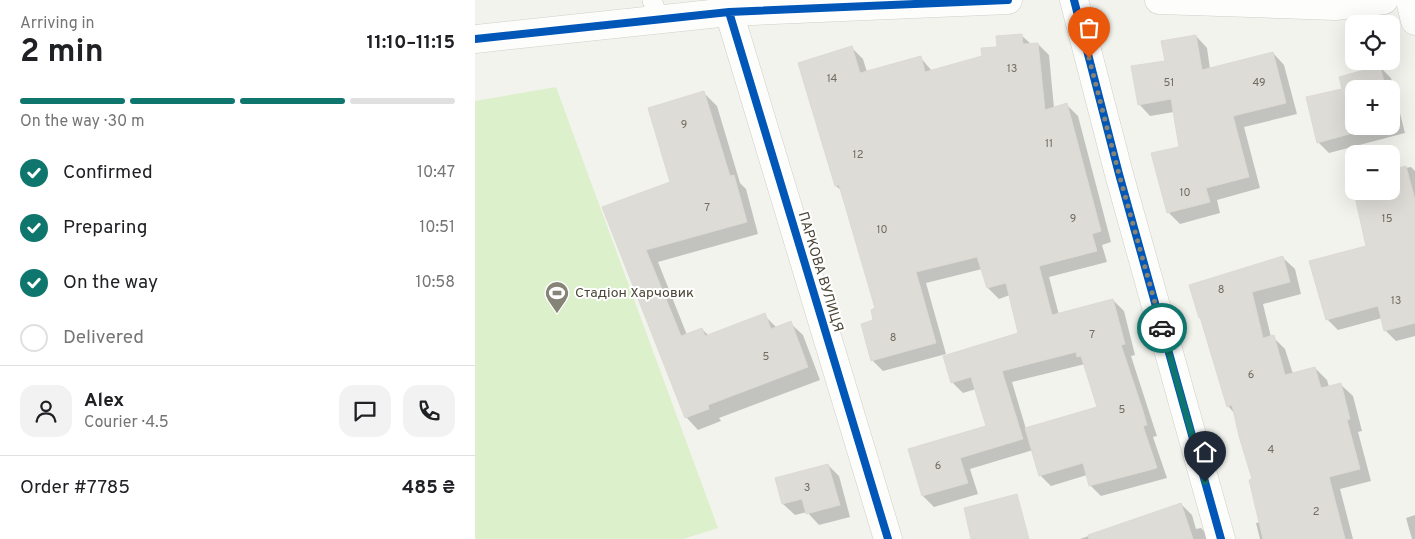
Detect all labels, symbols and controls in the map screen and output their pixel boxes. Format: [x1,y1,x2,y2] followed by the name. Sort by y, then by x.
[1068,7,1110,58] pin
[20,14,95,34] text: Arriving in
[1075,14,1103,42] icon: bag
[1345,15,1400,200] map controls
[1345,15,1400,70] button: locate
[367,31,455,55] text: 11:10–11:15
[20,33,104,73] text: 2 min
[1007,62,1017,76] house number: 13
[827,72,838,86] house number: 14
[1164,76,1174,90] house number: 51
[1252,76,1266,90] house number: 49
[1345,80,1400,135] button: +
[20,112,145,132] text: On the way · 30 m
[681,118,687,132] house number: 9
[1045,137,1053,151] house number: 11
[1345,145,1400,200] button: −
[853,148,863,162] house number: 12
[20,159,48,187] icon: check
[63,161,153,185] text: Confirmed
[417,163,455,183] text: 10:47
[1179,186,1191,200] house number: 10
[704,201,710,215] house number: 7
[794,210,846,334] street label: ПАРКОВА ВУЛИЦЯ
[1070,212,1076,226] house number: 9
[1382,212,1393,226] house number: 15
[20,214,48,242] icon: check
[63,216,147,240] text: Preparing
[419,218,455,238] text: 10:51
[876,223,888,237] house number: 10
[20,269,48,297] icon: check
[63,271,158,295] text: On the way
[415,273,455,293] text: 10:58
[544,280,570,314] sports icon: Стадіон Харчовик
[1218,283,1224,297] house number: 8
[575,285,694,302] place label: Стадіон Харчовик
[1391,294,1401,308] house number: 13
[1137,303,1187,353] courier
[1148,314,1176,342] icon: car
[63,326,144,350] text: Delivered
[1089,328,1095,342] house number: 7
[890,331,896,345] house number: 8
[763,350,770,364] house number: 5
[1248,368,1254,382] house number: 6
[20,385,72,437] button: person
[339,385,391,437] button: chat
[403,385,455,437] button: phone
[84,389,124,413] text: Alex
[1119,403,1126,417] house number: 5
[84,413,169,433] text: Courier · 4.5
[1184,431,1226,482] pin
[1191,438,1219,466] icon: home
[1268,443,1275,457] house number: 4
[935,459,941,473] house number: 6
[20,476,130,500] text: Order #7785
[402,476,455,500] text: 485 ₴
[804,481,810,495] house number: 3
[1313,505,1319,519] house number: 2

